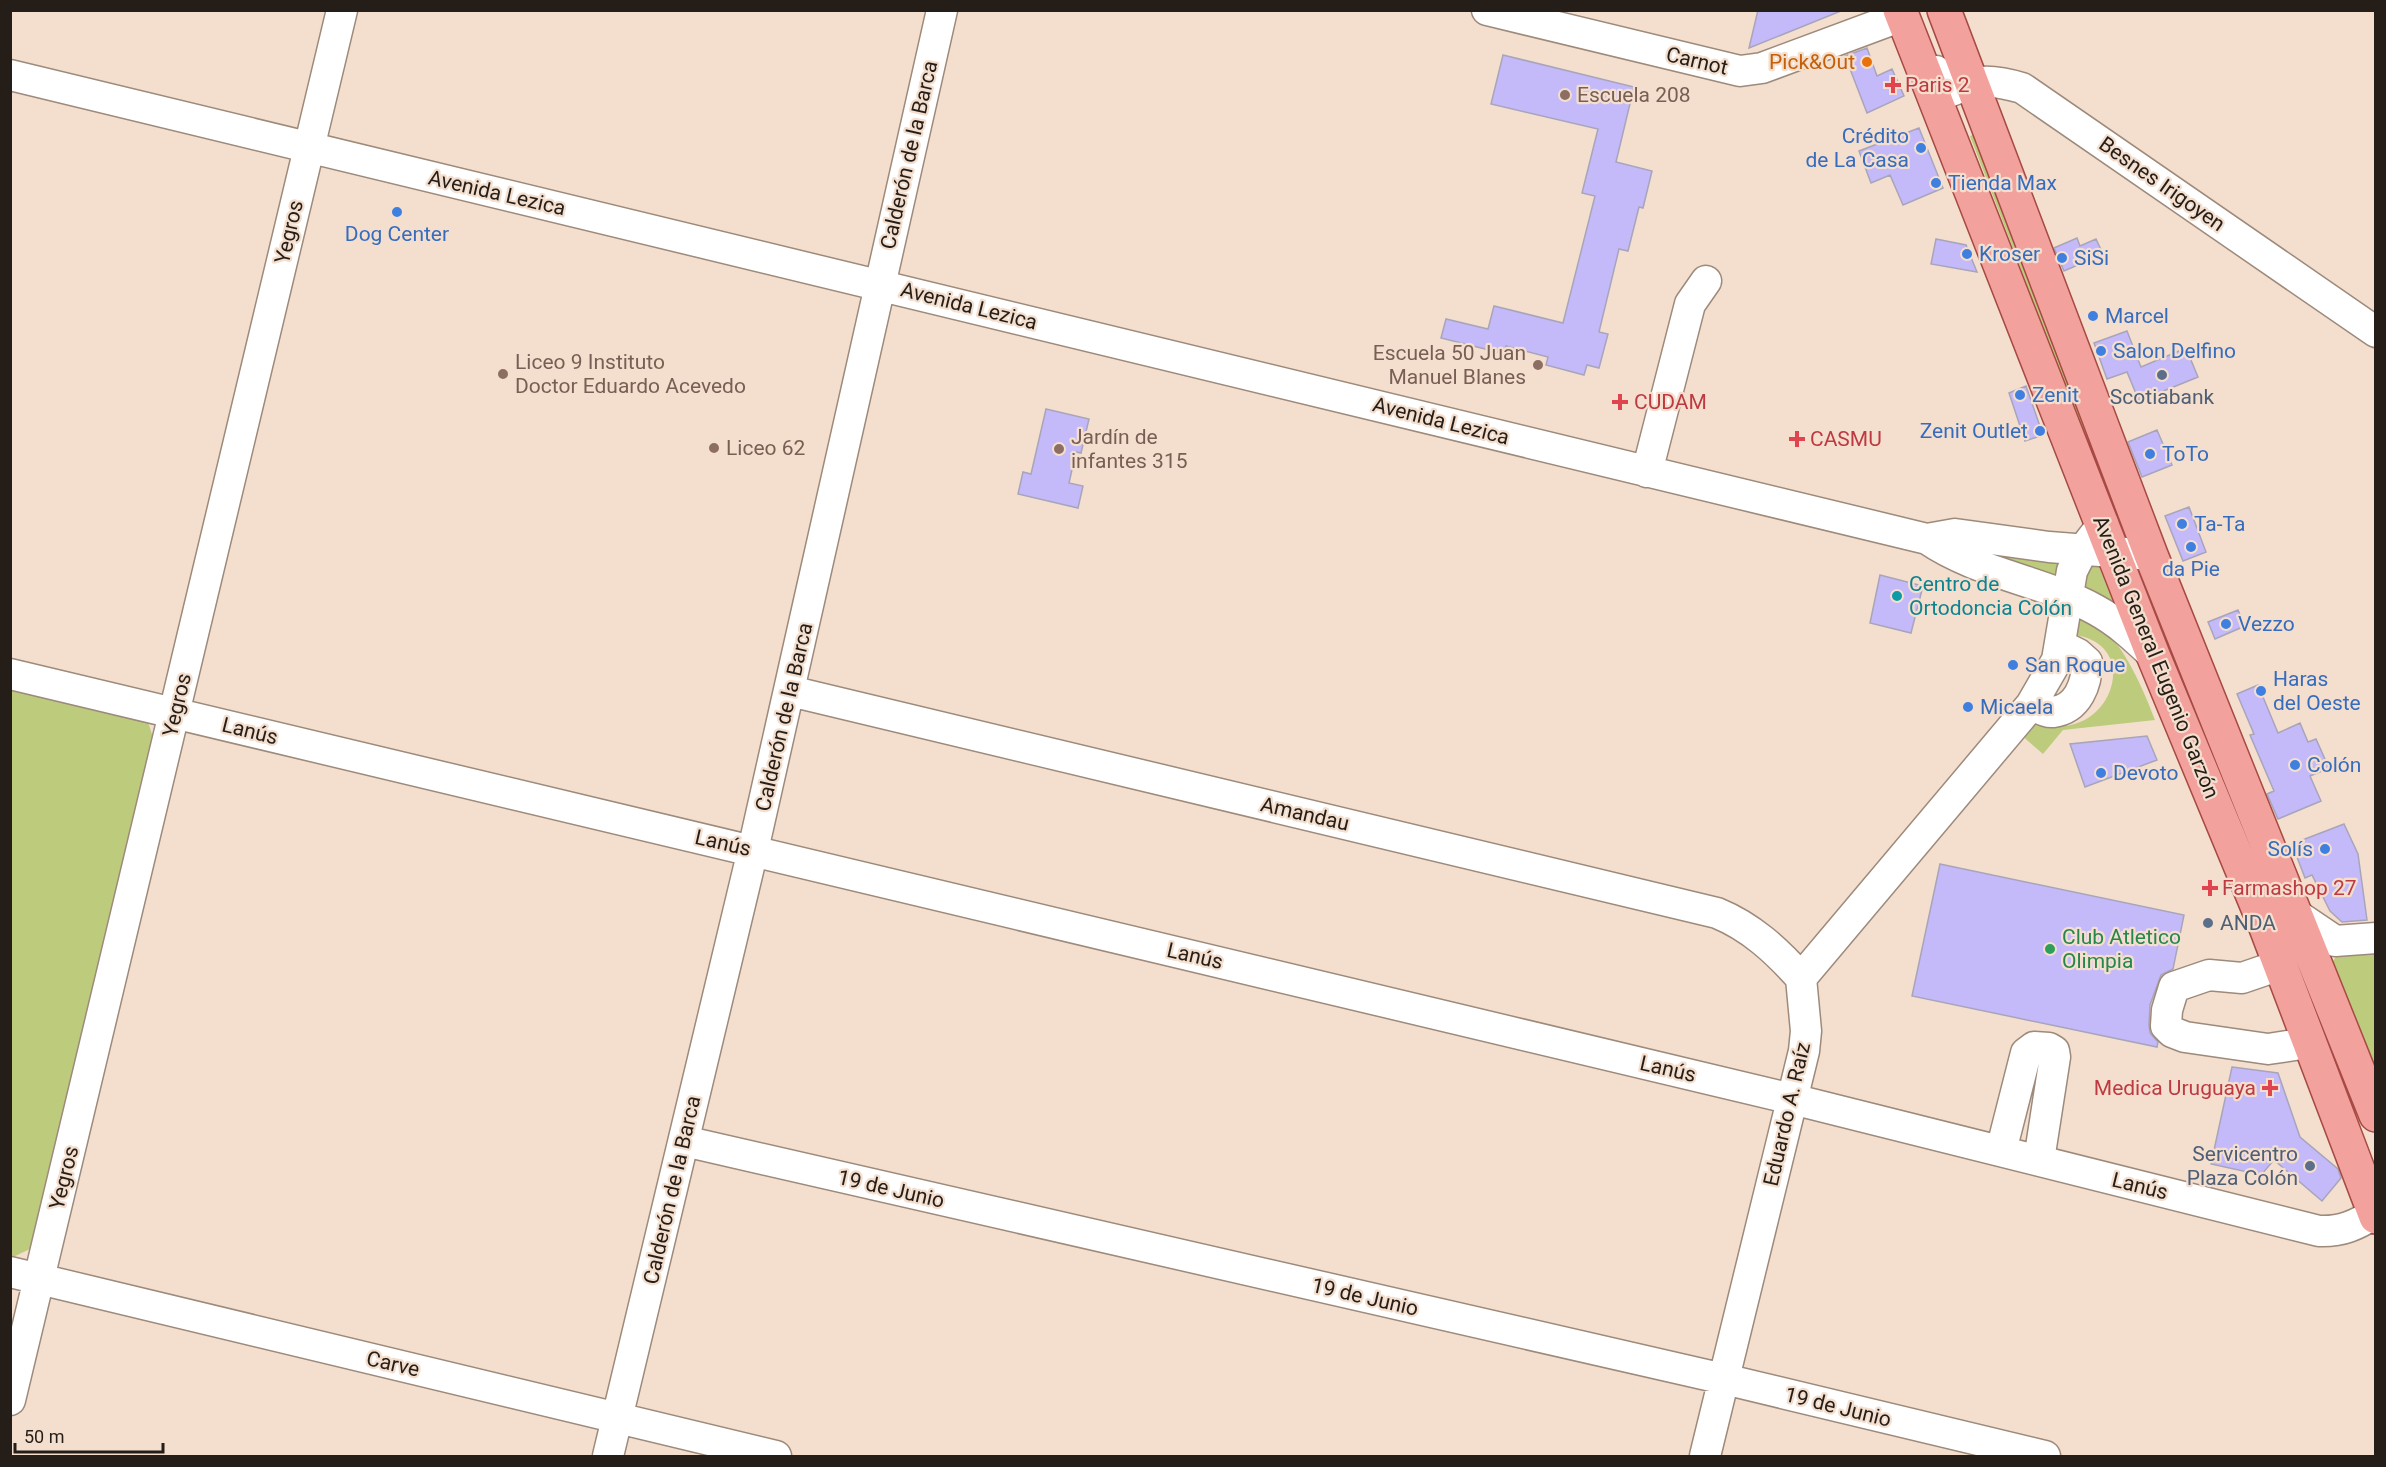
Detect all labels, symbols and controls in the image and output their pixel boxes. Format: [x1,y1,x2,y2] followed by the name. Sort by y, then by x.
[1664,42,1730,80] street label: Carnot
[1769,50,1855,74] place label: Pick&Out
[1860,55,1874,69] marker: Pick&Out
[876,58,942,252] street label: Calderón de la Barca
[1905,73,1970,97] place label: Paris 2
[1886,78,1900,92] marker: Paris 2
[1577,83,1691,107] place label: Escuela 208
[1558,88,1572,102] marker: Escuela 208
[1806,124,1909,172] place label: Crédito de La Casa
[2095,132,2229,236] street label: Besnes Irigoyen
[1914,141,1928,155] marker: Crédito de La Casa
[426,166,568,220] street label: Avenida Lezica
[1948,171,2057,195] place label: Tienda Max
[1929,176,1943,190] marker: Tienda Max
[270,198,308,266] street label: Yegros
[390,205,404,219] marker: Dog Center
[345,222,449,246] place label: Dog Center
[1979,242,2040,266] place label: Kroser
[2074,246,2109,270] place label: SiSi
[1960,247,1974,261] marker: Kroser
[2055,251,2069,265] marker: SiSi
[898,277,1040,335] street label: Avenida Lezica
[2105,304,2169,328] place label: Marcel
[2086,309,2100,323] marker: Marcel
[2113,339,2236,363] place label: Salon Delfino
[1373,341,1526,389] place label: Escuela 50 Juan Manuel Blanes
[2094,344,2108,358] marker: Salon Delfino
[515,350,746,398] place label: Liceo 9 Instituto Doctor Eduardo Acevedo
[1531,358,1545,372] marker: Escuela 50 Juan Manuel Blanes
[496,367,510,381] marker: Liceo 9 Instituto Doctor Eduardo Acevedo
[2155,368,2169,382] marker: Scotiabank
[2032,383,2079,407] place label: Zenit
[2110,385,2215,409] place label: Scotiabank
[2013,388,2027,402] marker: Zenit
[1634,390,1707,414] place label: CUDAM
[1370,392,1512,450] street label: Avenida Lezica
[1611,393,1629,411] marker: CUDAM
[1920,419,2028,443] place label: Zenit Outlet
[2033,424,2047,438] marker: Zenit Outlet
[1071,425,1187,473] place label: Jardín de infantes 315
[1810,427,1882,451] place label: CASMU
[1788,430,1806,448] marker: CASMU
[726,436,806,460] place label: Liceo 62
[707,441,721,455] marker: Liceo 62
[1052,442,1066,456] marker: Jardín de infantes 315
[2162,442,2209,466] place label: ToTo
[2143,447,2157,461] marker: ToTo
[2088,512,2224,802] street label: Avenida General Eugenio Garzón
[2194,512,2245,536] place label: Ta-Ta
[2175,517,2189,531] marker: Ta-Ta
[2184,540,2198,554] marker: da Pie
[2162,557,2220,581] place label: da Pie
[1909,572,2072,620] place label: Centro de Ortodoncia Colón
[1890,589,1904,603] marker: Centro de Ortodoncia Colón
[2238,612,2295,636] place label: Vezzo
[2219,617,2233,631] marker: Vezzo
[751,620,817,814] street label: Calderón de la Barca
[2025,653,2125,677] place label: San Roque
[2006,658,2020,672] marker: San Roque
[2273,667,2361,715] place label: Haras del Oeste
[158,671,196,739] street label: Yegros
[2254,684,2268,698] marker: Haras del Oeste
[1980,695,2054,719] place label: Micaela
[1961,700,1975,714] marker: Micaela
[220,712,280,750] street label: Lanús
[2307,753,2361,777] place label: Colón
[2288,758,2302,772] marker: Colón
[2113,761,2178,785] place label: Devoto
[2094,766,2108,780] marker: Devoto
[1258,792,1352,836] street label: Amandau
[693,825,753,861] street label: Lanús
[2267,837,2313,861] place label: Solís
[2318,842,2332,856] marker: Solís
[2222,876,2357,900] place label: Farmashop 27
[2203,881,2217,895] marker: Farmashop 27
[2220,911,2276,935] place label: ANDA
[2201,916,2215,930] marker: ANDA
[2062,925,2181,973] place label: Club Atletico Olimpia
[1165,938,1225,974] street label: Lanús
[2043,942,2057,956] marker: Club Atletico Olimpia
[1759,1040,1815,1188] street label: Eduardo A. Raíz
[1638,1051,1698,1087] street label: Lanús
[2094,1076,2256,1100] place label: Medica Uruguaya
[2261,1079,2279,1097] marker: Medica Uruguaya
[639,1093,705,1287] street label: Calderón de la Barca
[2187,1142,2298,1190] place label: Servicentro Plaza Colón
[45,1144,83,1212] street label: Yegros
[2303,1159,2317,1173] marker: Servicentro Plaza Colón
[835,1165,947,1213] street label: 19 de Junio
[2110,1167,2170,1205] street label: Lanús
[1309,1273,1421,1321] street label: 19 de Junio
[364,1346,422,1382] street label: Carve
[1782,1382,1894,1432] street label: 19 de Junio
[15,1416,164,1454] scale bar
[24,1426,64,1447] text: 50 m

